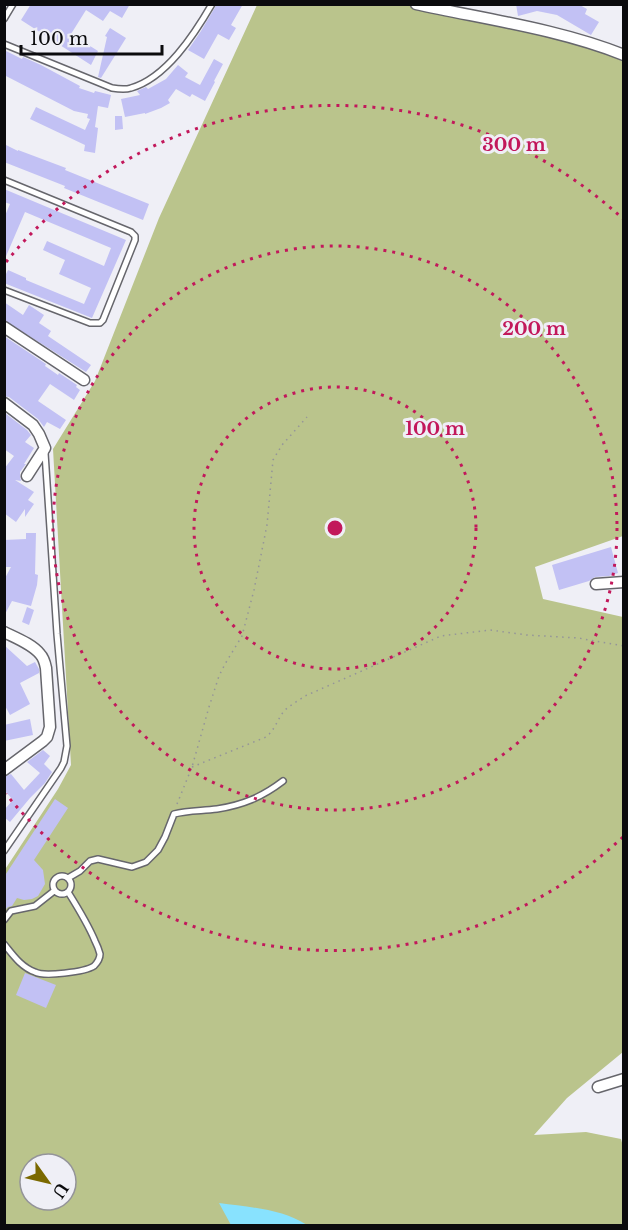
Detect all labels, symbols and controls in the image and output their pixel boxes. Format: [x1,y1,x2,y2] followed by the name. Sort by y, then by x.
[21,18,162,56] scale bar
[30,28,88,50] text: 100 m
[482,134,546,156] text: 300 m
[502,318,566,340] text: 200 m
[405,418,465,440] text: 100 m
[325,518,345,538] centre of rings
[18,1152,78,1212] north arrow
[48,1179,73,1202] text: U

